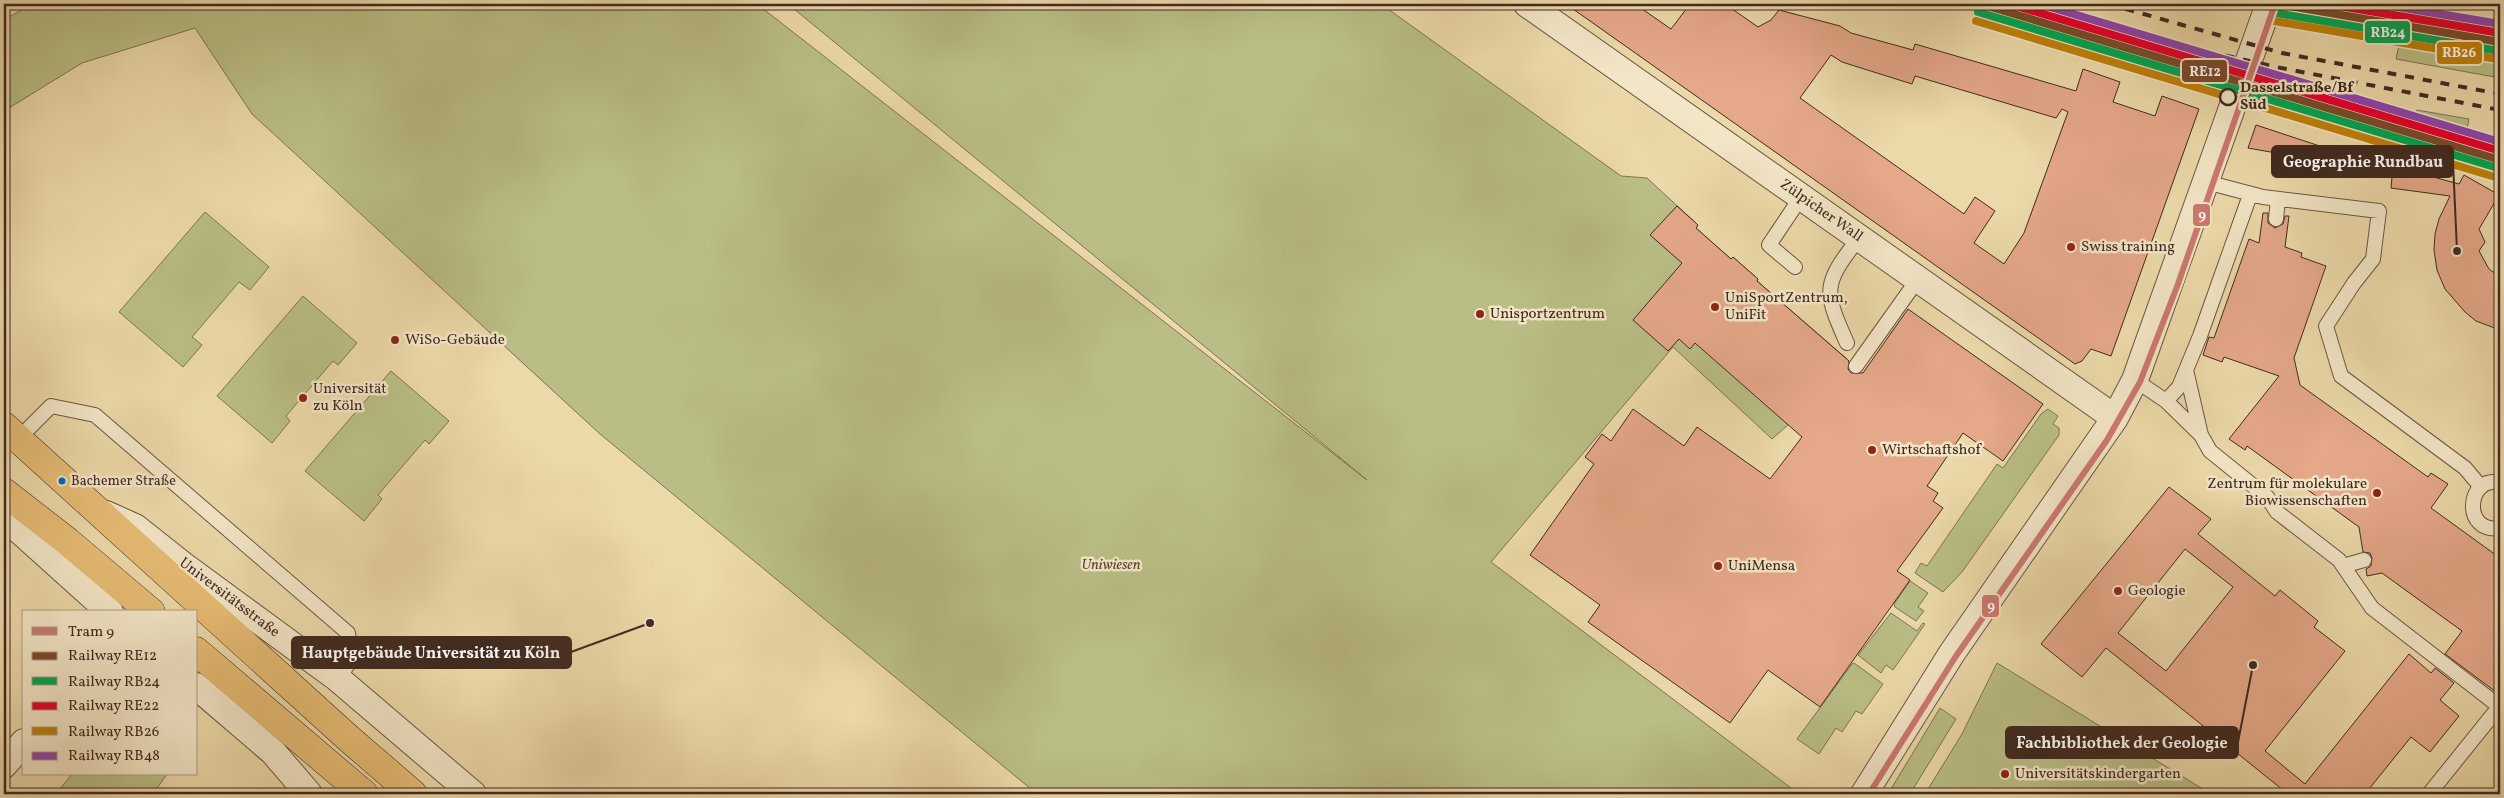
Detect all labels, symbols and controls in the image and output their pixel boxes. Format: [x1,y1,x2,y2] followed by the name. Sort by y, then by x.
[2364,20,2411,44] line badge: RB24
[2371,24,2406,43] text: RB24
[2436,41,2483,65] line badge: RB26
[2442,44,2476,63] text: RB26
[2181,59,2228,83] line badge: RE12
[2189,63,2221,82] text: RE12
[2240,78,2354,116] place label: Dasselstraße/Bf Süd
[2219,88,2237,106] marker: Dasselstraße/Bf Süd
[2272,146,2453,177] callout: Geographie Rundbau
[2283,152,2443,174] text: Geographie Rundbau
[1775,175,1867,247] street label: Zülpicher Wall
[2192,203,2211,227] line badge: 9
[2198,207,2206,226] text: 9
[2081,237,2175,258] place label: Swiss training
[2065,241,2077,253] marker: Swiss training
[1725,288,1848,326] place label: UniSportZentrum, UniFit
[1709,301,1721,313] marker: UniSportZentrum, UniFit
[1490,304,1605,325] place label: Unisportzentrum
[1474,308,1486,320] marker: Unisportzentrum
[405,330,505,351] place label: WiSo-Gebäude
[389,334,401,346] marker: WiSo-Gebäude
[313,379,386,417] place label: Universität zu Köln
[297,392,309,404] marker: Universität zu Köln
[1882,440,1982,461] place label: Wirtschaftshof
[1866,444,1878,456] marker: Wirtschaftshof
[71,472,176,491] place label: Bachemer Straße
[2207,474,2367,512] place label: Zentrum für molekulare Biowissenschaften
[57,476,67,486] marker: Bachemer Straße
[2371,487,2383,499] marker: Zentrum für molekulare Biowissenschaften
[174,553,284,643] street label: Universitätsstraße
[1081,555,1141,576] park label: Uniwiesen
[1728,556,1795,577] place label: UniMensa
[1712,560,1724,572] marker: UniMensa
[2128,581,2186,602] place label: Geologie
[2112,585,2124,597] marker: Geologie
[1981,594,2000,618] line badge: 9
[1987,598,1995,617] text: 9
[22,610,198,776] legend
[68,622,114,643] text: Tram 9
[292,637,571,668] callout: Hauptgebäude Universität zu Köln
[302,643,561,665] text: Hauptgebäude Universität zu Köln
[68,646,157,667] text: Railway RE12
[68,672,160,693] text: Railway RB24
[68,696,159,717] text: Railway RE22
[68,722,159,743] text: Railway RB26
[2006,727,2238,758] callout: Fachbibliothek der Geologie
[2016,733,2228,755] text: Fachbibliothek der Geologie
[68,746,160,767] text: Railway RB48
[2015,764,2181,785] place label: Universitätskindergarten
[1999,768,2011,780] marker: Universitätskindergarten

